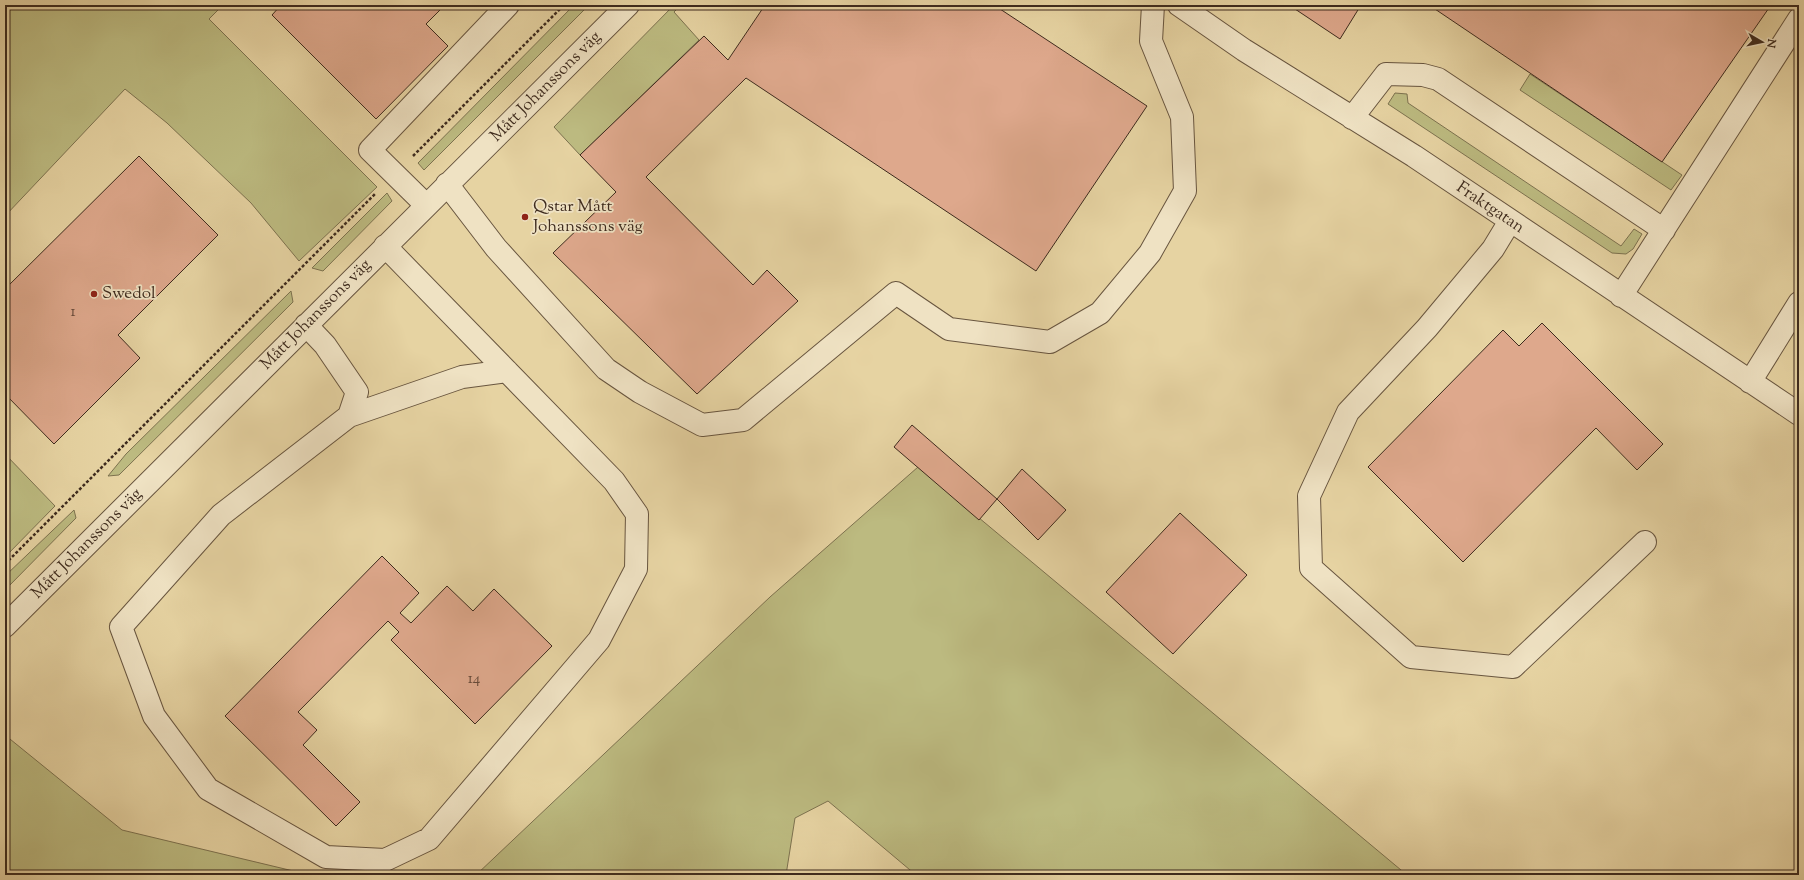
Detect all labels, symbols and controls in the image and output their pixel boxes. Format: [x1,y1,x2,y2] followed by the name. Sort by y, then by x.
[1742,22,1782,62] north arrow
[485,26,607,148] street label: Mått Johanssons väg
[1762,37,1780,49] text: N
[1451,176,1529,240] street label: Fraktgatan
[532,195,643,239] place label: Qstar Mått Johanssons väg
[520,212,530,222] marker: Qstar Mått Johanssons väg
[255,254,377,376] street label: Mått Johanssons väg
[102,282,156,306] place label: Swedol
[89,289,99,299] marker: Swedol
[70,302,76,323] house number: 1
[26,483,148,605] street label: Mått Johanssons väg
[468,669,481,690] house number: 14

